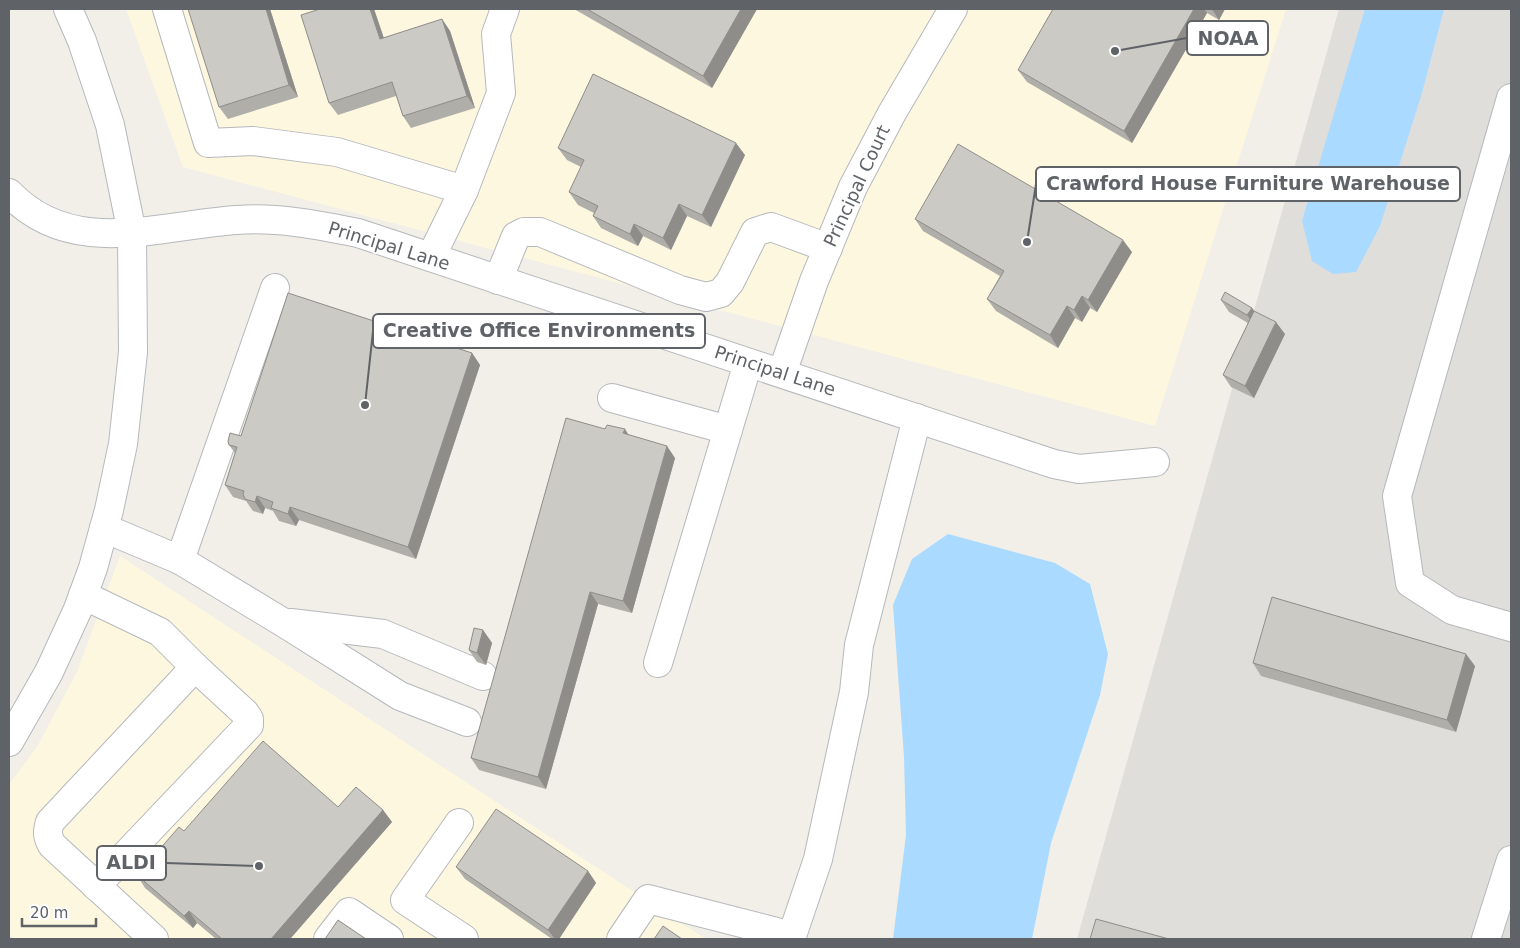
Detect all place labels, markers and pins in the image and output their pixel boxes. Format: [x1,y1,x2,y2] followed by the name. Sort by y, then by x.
[1187,21,1268,55] callout: NOAA
[1036,167,1460,201] callout: Crawford House Furniture Warehouse
[373,314,705,348] callout: Creative Office Environments
[97,846,166,880] callout: ALDI

